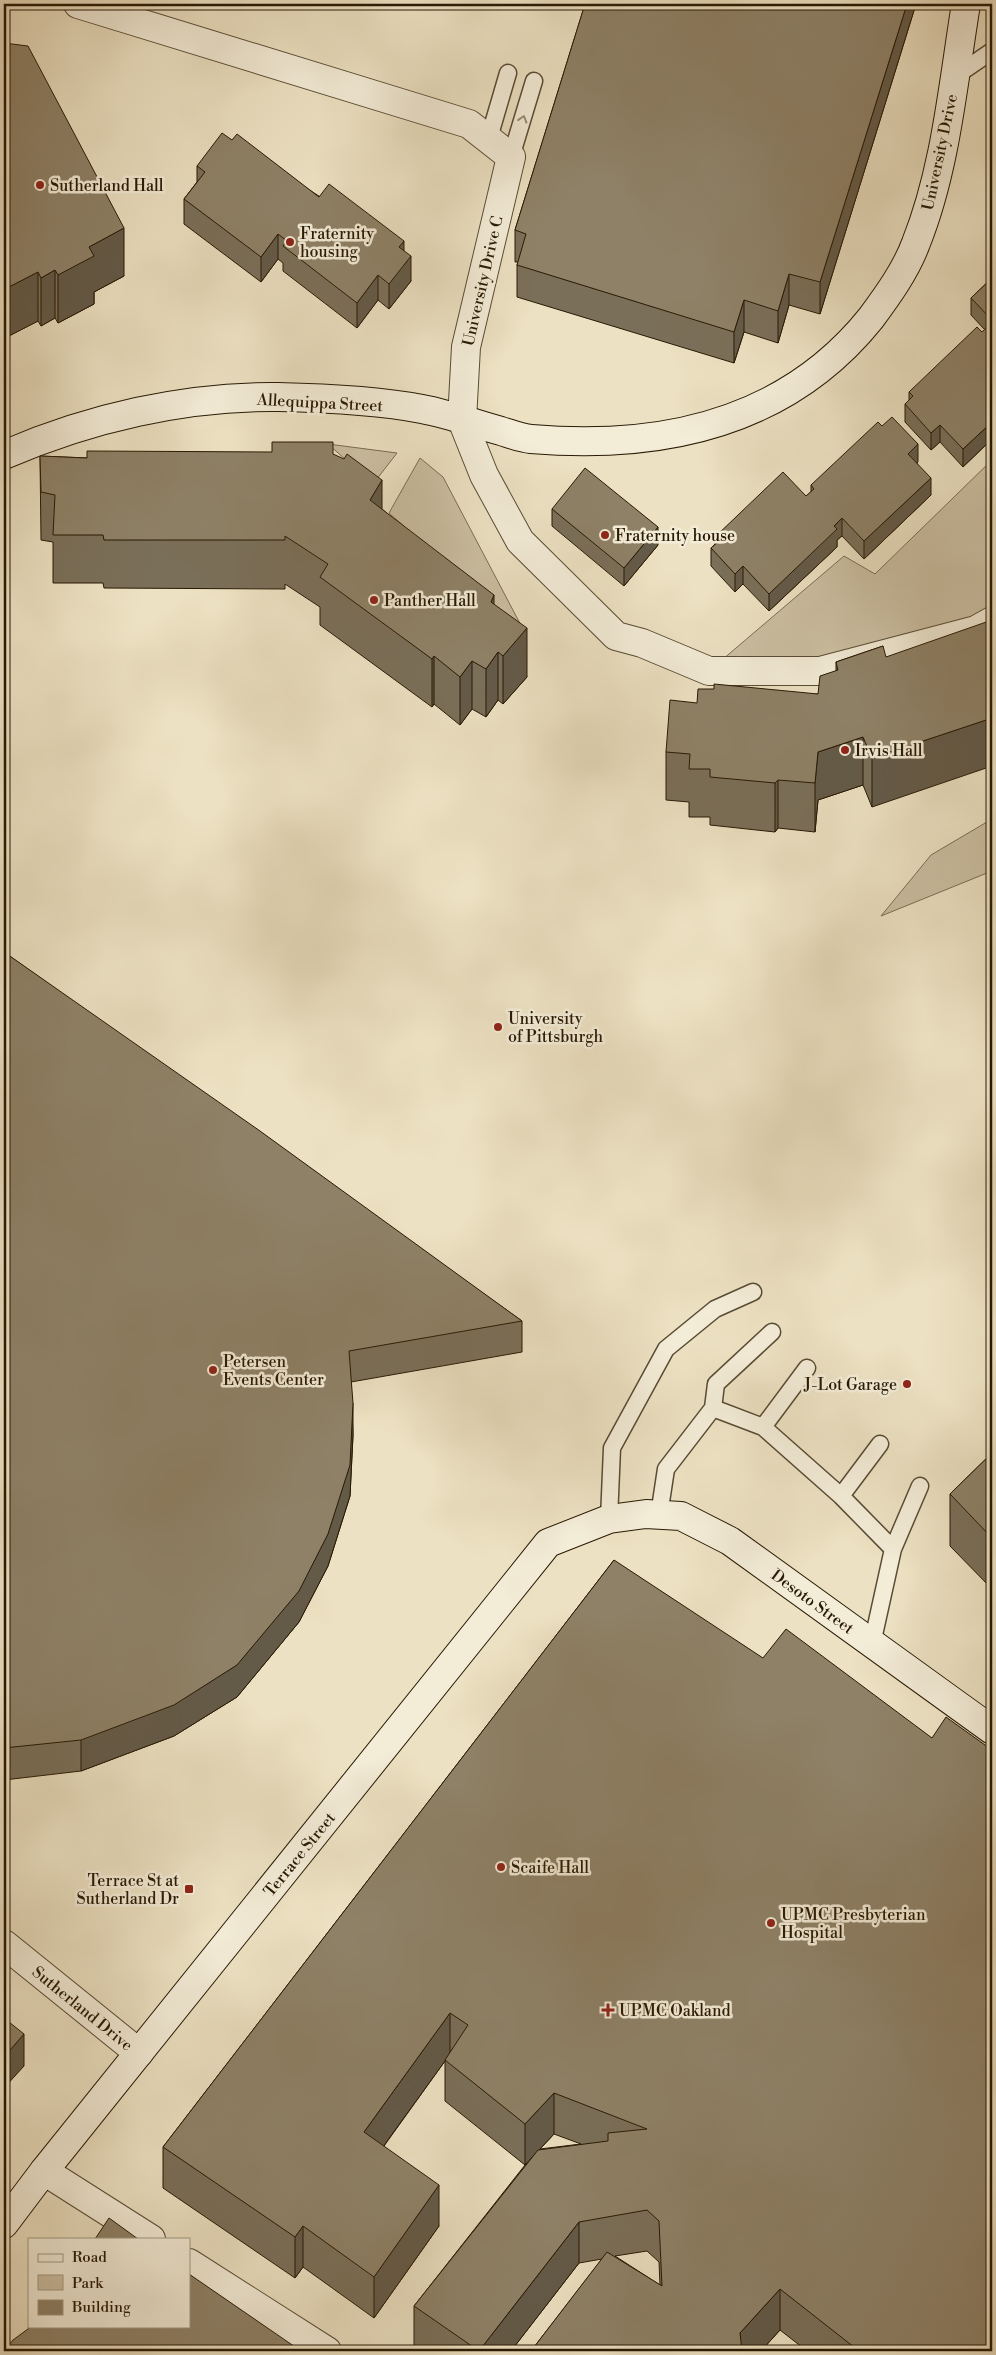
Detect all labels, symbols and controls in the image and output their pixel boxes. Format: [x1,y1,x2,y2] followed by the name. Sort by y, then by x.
[918,92,962,212] street label: University Drive
[517,115,527,124] one-way arrow
[50,176,164,196] place label: Sutherland Hall
[34,179,46,191] marker: Sutherland Hall
[458,214,508,348] street label: University Drive C
[300,224,374,262] place label: Fraternity housing
[284,236,296,248] marker: Fraternity housing
[255,390,384,416] street label: Allequippa Street
[615,526,735,546] place label: Fraternity house
[599,529,611,541] marker: Fraternity house
[384,591,476,611] place label: Panther Hall
[368,594,380,606] marker: Panther Hall
[855,741,923,761] place label: Irvis Hall
[839,744,851,756] marker: Irvis Hall
[508,1009,604,1047] place label: University of Pittsburgh
[492,1021,504,1033] marker: University of Pittsburgh
[223,1352,324,1390] place label: Petersen Events Center
[207,1364,219,1376] marker: Petersen Events Center
[803,1375,897,1395] place label: J-Lot Garage
[901,1378,913,1390] marker: J-Lot Garage
[767,1565,858,1639] street label: Desoto Street
[260,1808,340,1901] street label: Terrace Street
[511,1858,589,1878] place label: Scaife Hall
[495,1861,507,1873] marker: Scaife Hall
[76,1871,179,1909] place label: Terrace St at Sutherland Dr
[183,1883,195,1895] marker: Terrace St at Sutherland Dr
[781,1905,926,1943] place label: UPMC Presbyterian Hospital
[765,1917,777,1929] marker: UPMC Presbyterian Hospital
[28,1962,137,2056] street label: Sutherland Drive
[619,2001,731,2021] place label: UPMC Oakland
[601,2003,615,2017] marker: UPMC Oakland
[28,2238,190,2328] legend
[72,2248,107,2267] text: Road
[72,2274,104,2293] text: Park
[71,2298,131,2317] text: Building

